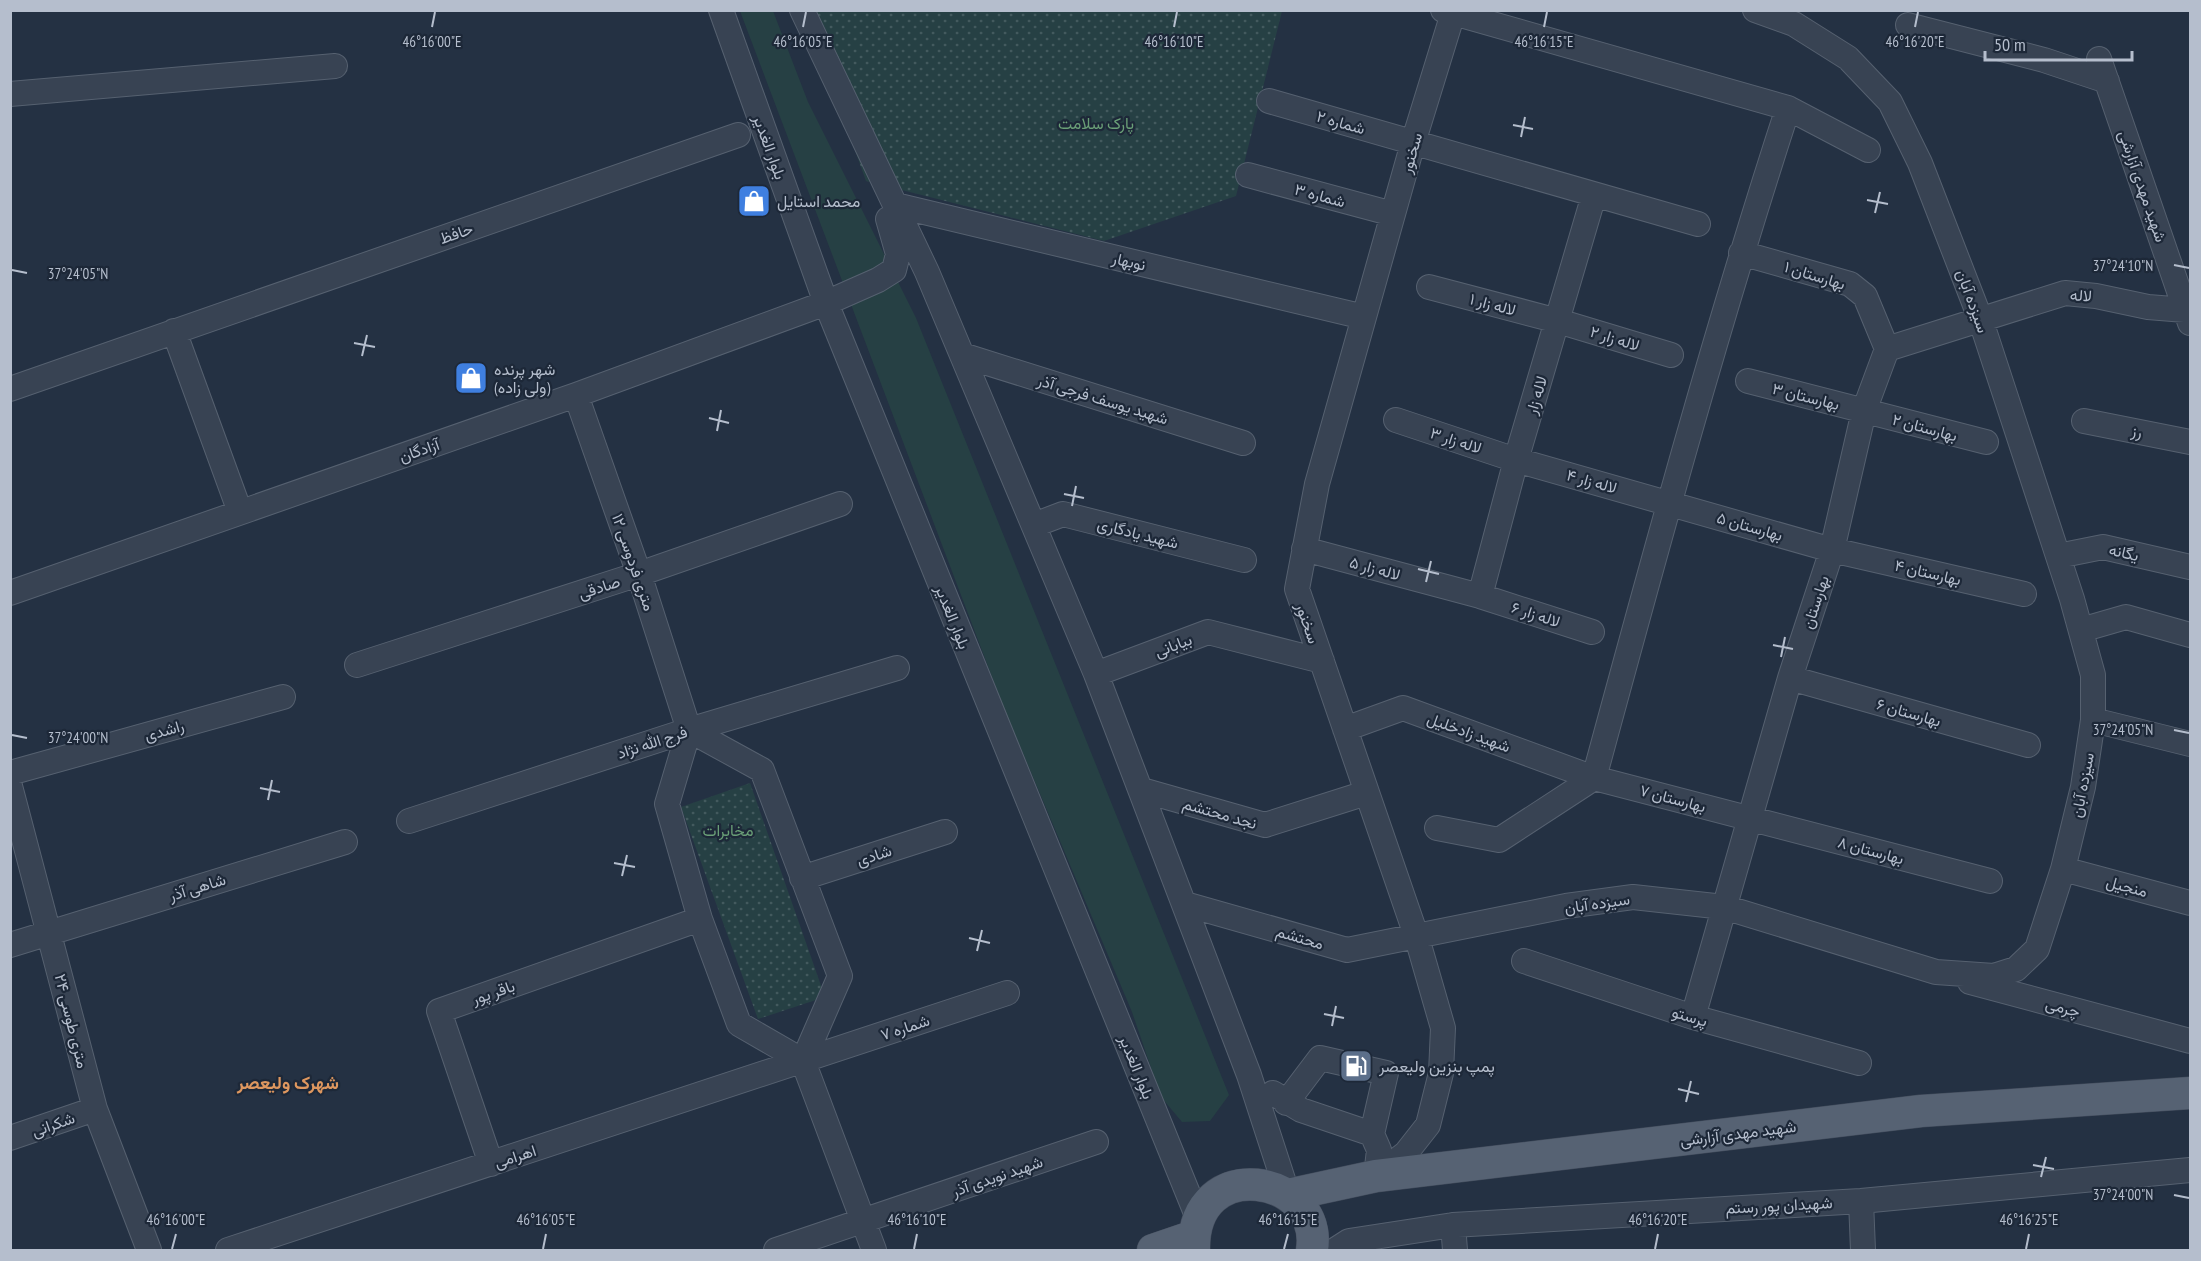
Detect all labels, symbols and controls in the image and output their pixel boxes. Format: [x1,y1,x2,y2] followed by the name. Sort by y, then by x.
[1985,24,2132,62] scale bar
[402,32,462,51] text: 46°16'00"E
[773,32,833,51] text: 46°16'05"E
[1144,32,1204,51] text: 46°16'10"E
[1514,32,1574,51] text: 46°16'15"E
[1885,32,1945,51] text: 46°16'20"E
[1994,33,2026,56] text: 50 m
[1314,106,1368,139] street label: شماره ۲
[748,111,791,182] street label: بلوار الغدیر
[1058,113,1134,135] park label: پارک سلامت
[2114,127,2172,245] street label: شهید مهدی آزارشی
[1395,130,1427,177] street label: سخنور
[1292,179,1348,212] street label: شماره ۳
[736,183,772,219] shop icon: محمد استایل
[777,191,860,212] place label: محمد استایل
[436,218,476,248] street label: حافظ
[1109,247,1148,276] street label: نوبهار
[1782,256,1848,295] street label: بهارستان ۱
[2093,256,2153,275] text: 37°24'10"N
[48,264,108,283] text: 37°24'05"N
[1951,267,1994,336] street label: سیزده آبان
[2069,284,2093,306] street label: لاله
[1467,288,1518,321] street label: لاله زار ۱
[1588,321,1642,356] street label: لاله زار ۲
[494,359,555,398] place label: شهر پرنده (ولی زاده)
[453,360,489,396] shop icon: شهر پرنده (ولی زاده)
[1034,369,1171,429] street label: شهید یوسف فرجی آذر
[1520,373,1552,418] street label: لاله زار
[1770,378,1842,415] street label: بهارستان ۳
[1890,409,1960,446] street label: بهارستان ۲
[2129,420,2144,443] street label: رز
[1427,422,1484,459] street label: لاله زار ۳
[396,433,443,467] street label: آزادگان
[1564,464,1620,499] street label: لاله زار ۴
[1714,507,1785,546] street label: بهارستان ۵
[607,511,660,614] street label: ۱۲ متری فردوسی
[1095,513,1181,554] street label: شهید یادگاری
[2107,539,2141,565] street label: یگانه
[1347,552,1403,585] street label: لاله زار ۵
[1893,555,1963,590] street label: بهارستان ۴
[575,571,623,604] street label: صادقی
[1797,573,1834,631] street label: بهارستان
[930,581,975,652] street label: بلوار الغدیر
[1509,597,1563,632] street label: لاله زار ۶
[1291,599,1324,646] street label: سخنور
[1151,629,1195,662] street label: بیابانی
[1874,693,1944,732] street label: بهارستان ۶
[1424,708,1513,757] street label: شهید زادخلیل
[142,715,187,746] street label: راشدی
[2093,720,2153,739] text: 37°24'05"N
[614,721,690,765] street label: فرج الله نژاد
[48,728,108,747] text: 37°24'00"N
[2066,751,2099,819] street label: سیزده آبان
[1637,780,1708,817] street label: بهارستان ۷
[1180,793,1259,834] street label: نجد محتشم
[702,820,754,841] park label: مخابرات
[1835,832,1906,869] street label: بهارستان ۸
[854,840,894,871] street label: شادی
[165,869,228,906] street label: شاهی آذر
[2104,871,2150,902] street label: منجیل
[1563,889,1631,918] street label: سیزده آبان
[1273,921,1326,954] street label: محتشم
[50,972,93,1071] street label: ۲۴ متری طوسی
[468,975,518,1011] street label: باقر پور
[2043,993,2083,1023] street label: چرمی
[1669,1001,1710,1033] street label: پرستو
[878,1010,932,1045] street label: شماره ۷
[1114,1031,1159,1102] street label: بلوار الغدیر
[1338,1048,1374,1084] fuel station icon: پمپ بنزین ولیعصر
[1378,1056,1495,1078] place label: پمپ بنزین ولیعصر
[236,1071,339,1094] district label: شهرک ولیعصر
[29,1107,78,1142] street label: شکرانی
[1679,1116,1797,1151] street label: شهید مهدی آزارشی
[492,1140,539,1173] street label: اهرامی
[948,1151,1045,1202] street label: شهید نویدی آذر
[2093,1185,2153,1204] text: 37°24'00"N
[1725,1192,1833,1220] street label: شهیدان پور رستم
[146,1210,206,1229] text: 46°16'00"E
[516,1210,576,1229] text: 46°16'05"E
[887,1210,947,1229] text: 46°16'10"E
[1258,1210,1318,1229] text: 46°16'15"E
[1628,1210,1688,1229] text: 46°16'20"E
[1999,1210,2059,1229] text: 46°16'25"E

